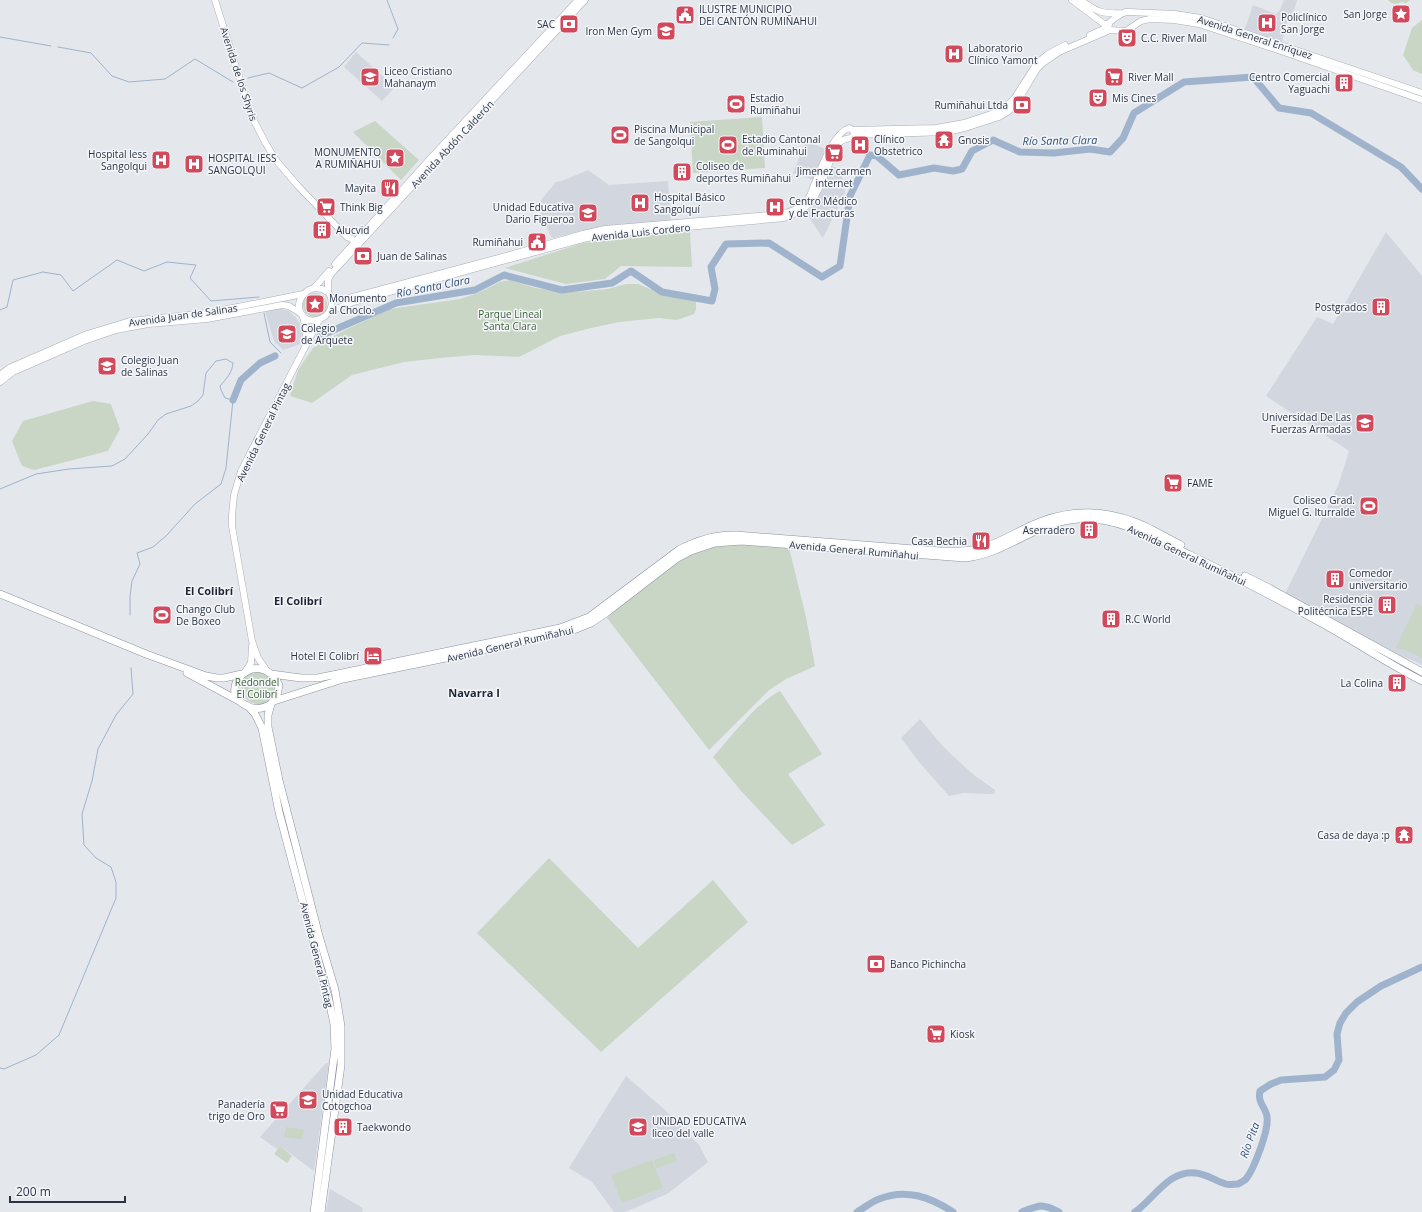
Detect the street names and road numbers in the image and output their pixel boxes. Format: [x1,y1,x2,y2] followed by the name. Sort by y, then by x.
[1196,12,1315,62] street label: Avenida General Enríquez
[217,25,261,123] street label: Avenida de los Shyris
[407,97,497,191] street label: Avenida Abdón Calderón
[591,220,691,244] street label: Avenida Luis Cordero
[128,300,239,330] street label: Avenida Juan de Salinas
[233,380,293,484] street label: Avenida General Pintag
[1125,521,1249,589] street label: Avenida General Rumiñahui
[789,537,919,563] street label: Avenida General Rumiñahui
[445,623,575,665] street label: Avenida General Rumiñahui
[297,901,337,1010] street label: Avenida General Pintag

